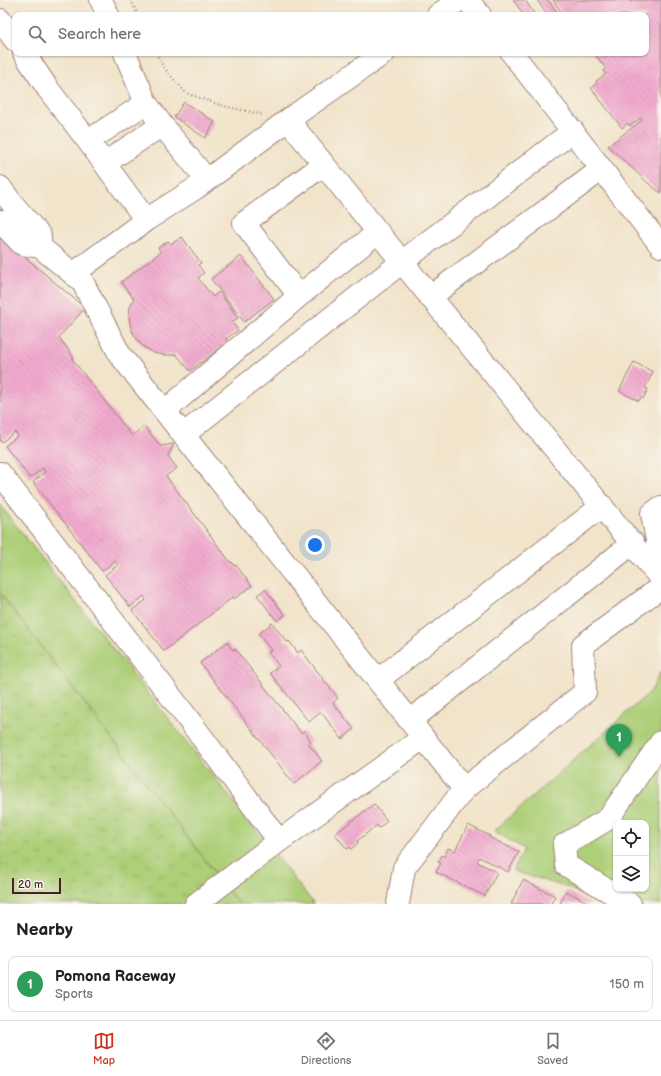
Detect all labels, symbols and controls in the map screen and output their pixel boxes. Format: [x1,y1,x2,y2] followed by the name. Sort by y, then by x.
[12,12,649,56] search box
[26,23,48,45] icon: search
[58,25,141,44] text: Search here
[305,535,325,555] your location
[606,724,632,757] pin: 1
[613,820,649,892] map controls
[613,820,649,856] button: locate
[613,856,649,892] button: layers
[12,876,61,895] scale bar
[18,878,43,891] text: 20 m
[16,920,73,940] text: Nearby
[55,967,176,986] text: Pomona Raceway
[27,976,33,992] text: 1
[610,976,644,992] text: 150 m
[55,986,93,1002] text: Sports
[93,1030,115,1067] tab: Map
[301,1030,351,1067] tab: Directions
[537,1030,568,1067] tab: Saved

